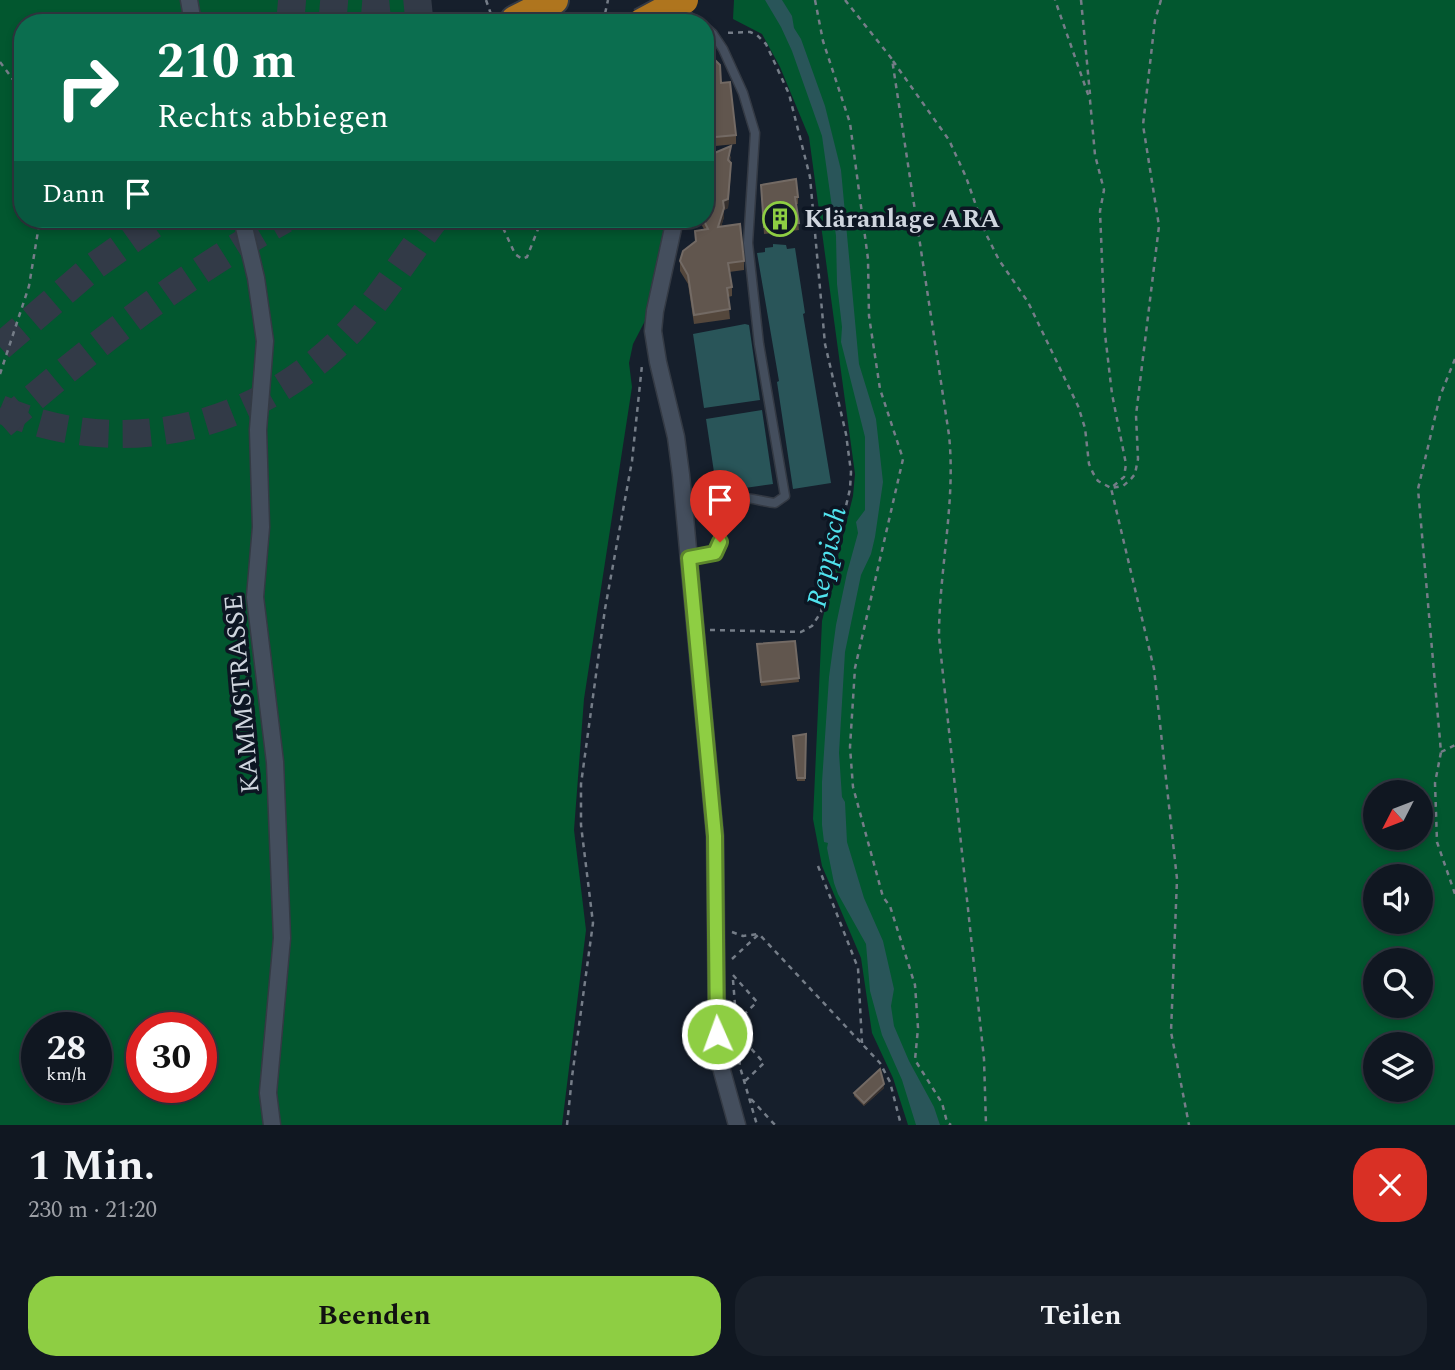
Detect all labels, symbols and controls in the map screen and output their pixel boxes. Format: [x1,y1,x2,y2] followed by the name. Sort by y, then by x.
[157,25,296,100] text: 210 m
[42,42,133,133] icon: right
[157,93,389,142] text: Rechts abbiegen
[42,174,105,214] text: Dann
[119,175,157,213] icon: arrive
[804,199,1000,239] place label: Kläranlage ARA
[761,200,799,238] building icon: Kläranlage ARA
[690,470,750,542] pin
[701,481,739,519] icon: arrive
[795,503,859,611] water label: Reppisch
[213,593,271,795] street label: KAMMSTRASSE
[1363,780,1433,850] north arrow
[1363,780,1433,1102] map controls
[1363,864,1433,934] button: sound
[1363,948,1433,1018] button: search
[680,997,754,1071] position arrow
[126,1012,217,1103] speed limit sign: 30
[47,1022,86,1075] text: 28
[1363,1032,1433,1102] button: layers
[46,1061,87,1088] text: km/h
[28,1135,155,1198] text: 1 Min.
[1353,1148,1427,1222] button: close
[28,1193,157,1228] text: 230 m · 21:20
[28,1276,721,1356] button: Beenden
[735,1276,1427,1356] button: Teilen

